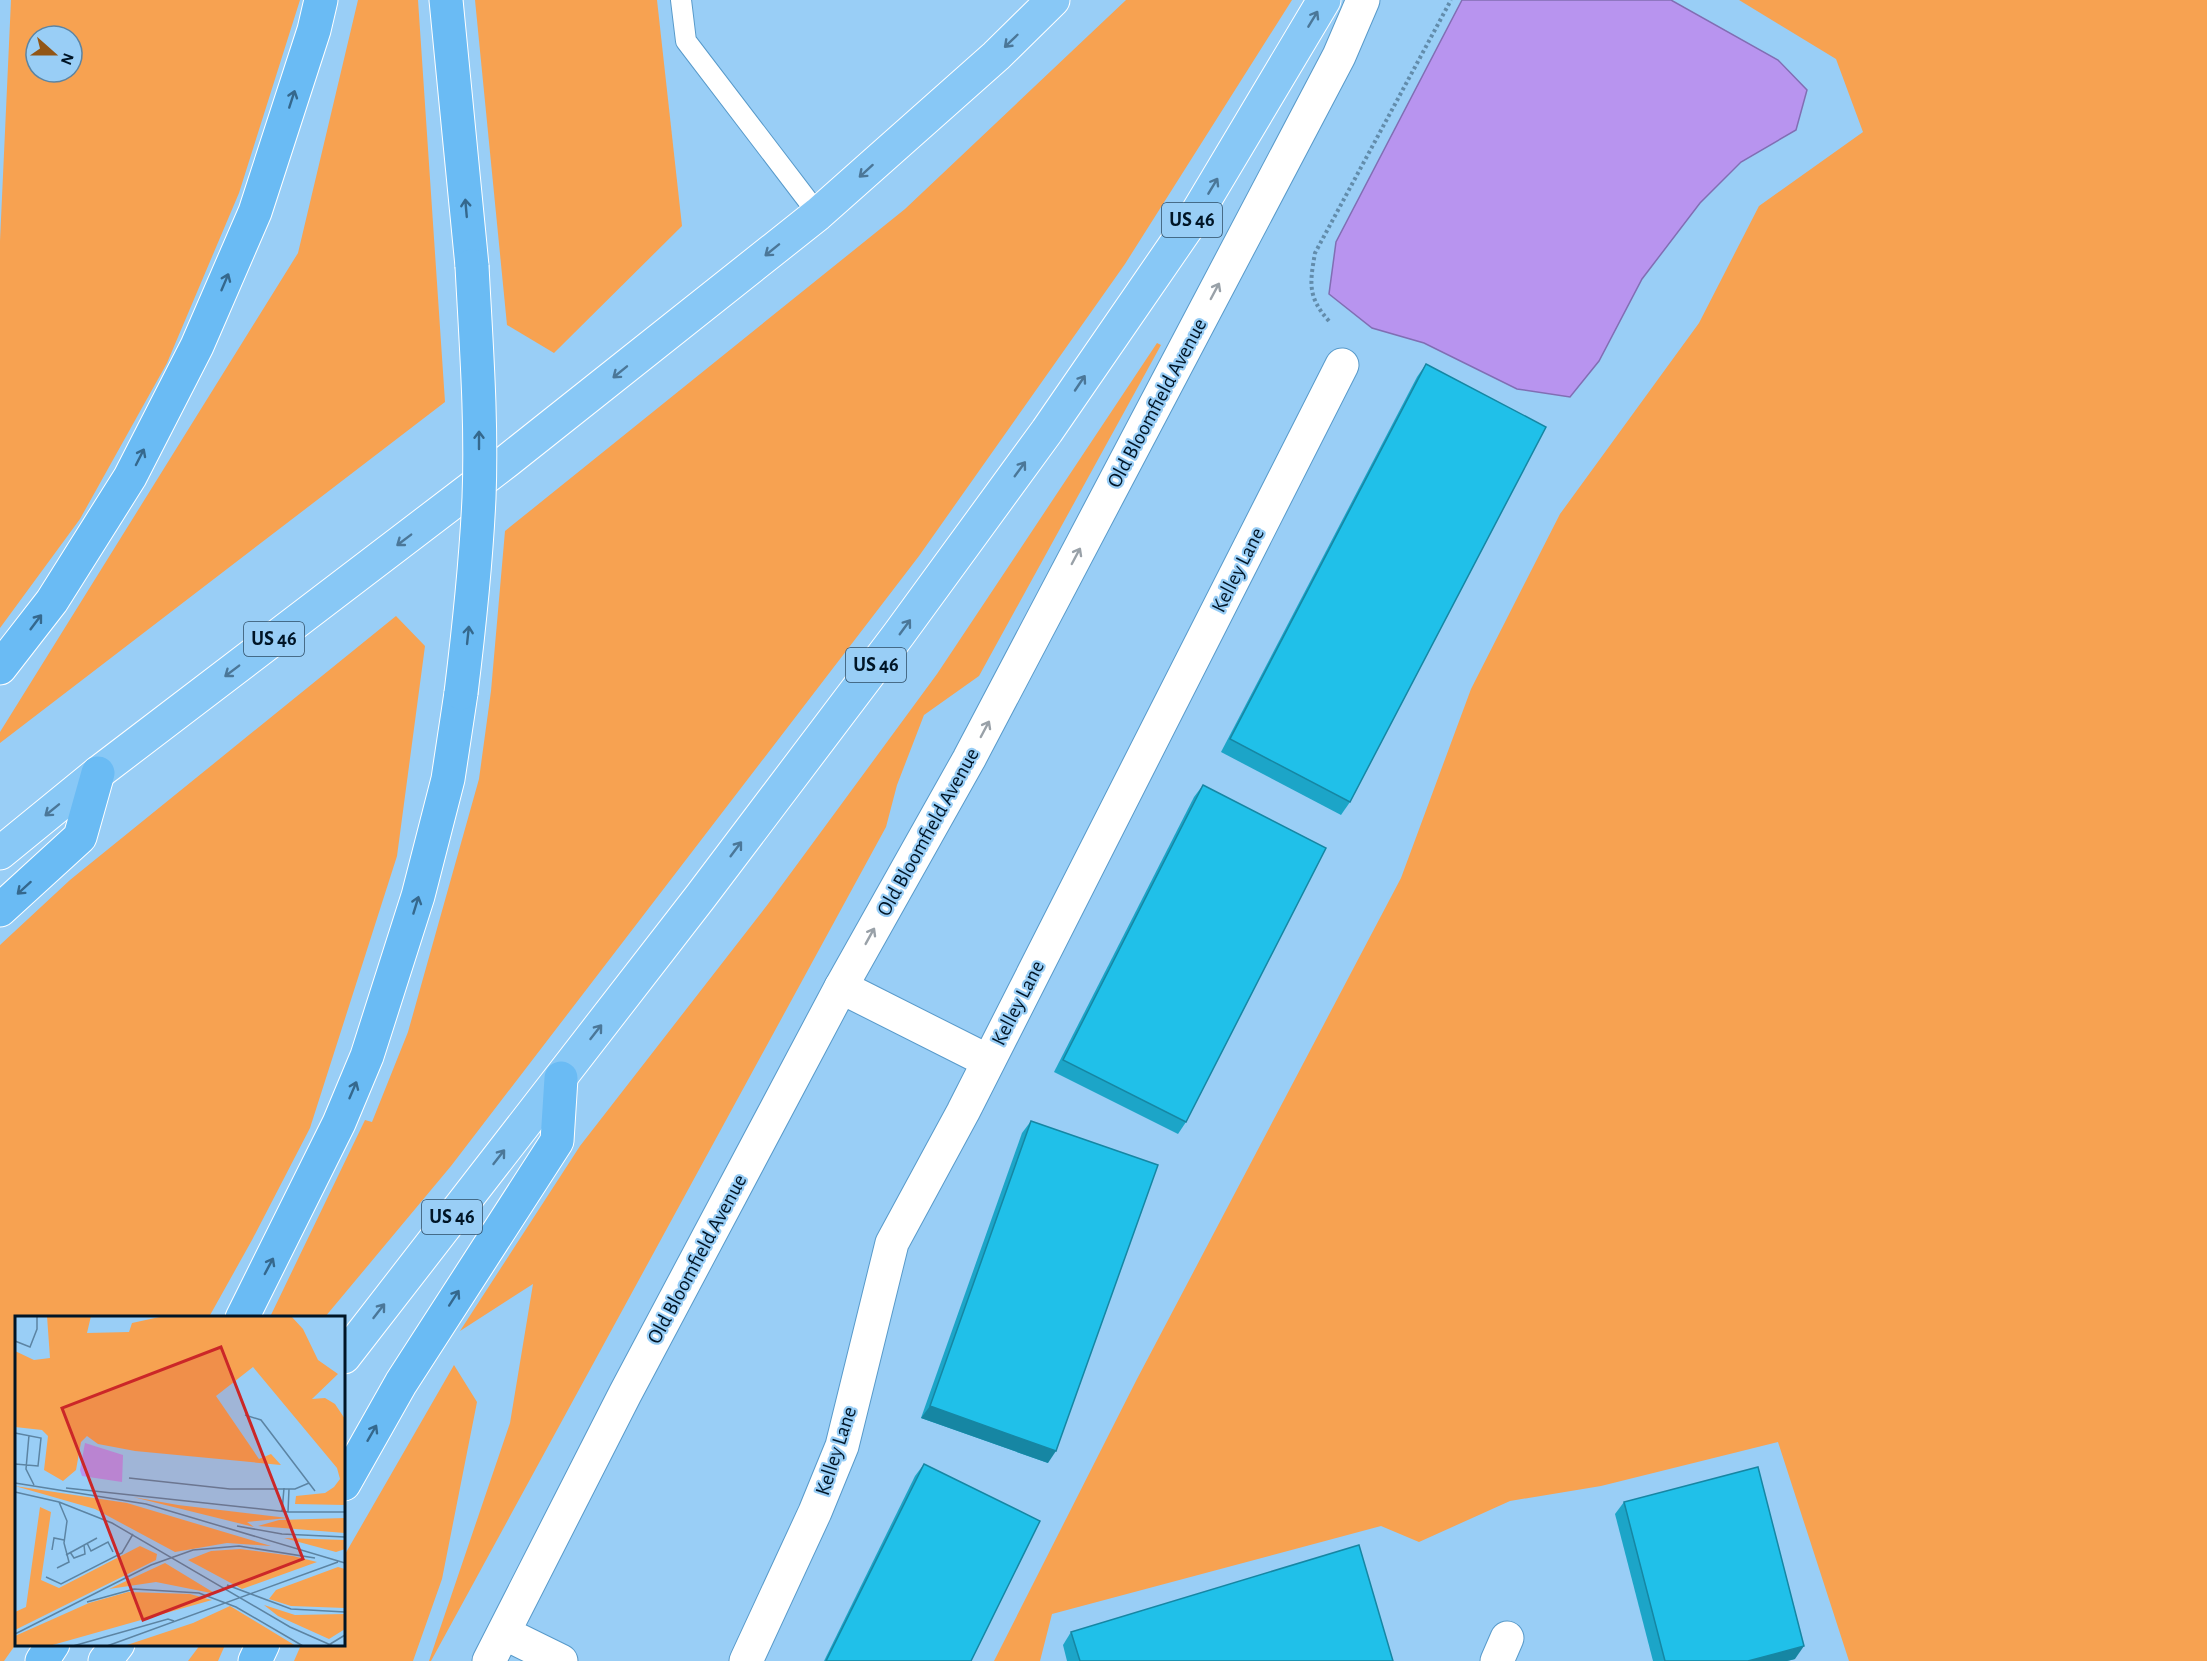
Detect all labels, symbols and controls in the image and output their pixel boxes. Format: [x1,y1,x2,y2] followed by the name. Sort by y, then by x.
[1307,11,1319,28] one-way arrow
[24,24,84,84] north arrow
[1004,33,1019,48] one-way arrow
[58,51,77,67] text: N
[287,90,298,109] one-way arrow
[859,164,874,178] one-way arrow
[1207,178,1219,195] one-way arrow
[460,198,471,218] one-way arrow
[1162,203,1222,237] road number: US 46
[765,243,780,257] one-way arrow
[220,273,231,292] one-way arrow
[1210,282,1222,300] one-way arrow
[1103,315,1211,491] street label: Old Bloomfield Avenue
[612,365,628,378] one-way arrow
[1075,375,1087,392] one-way arrow
[473,431,485,451] one-way arrow
[135,449,146,467] one-way arrow
[1013,462,1026,478] one-way arrow
[1208,524,1268,616] street label: Kelley Lane
[396,534,412,547] one-way arrow
[1071,548,1082,566] one-way arrow
[29,614,42,630] one-way arrow
[898,619,911,635] one-way arrow
[244,622,304,656] road number: US 46
[463,625,474,645] one-way arrow
[846,648,906,682] road number: US 46
[224,664,240,677] one-way arrow
[980,720,992,738] one-way arrow
[873,745,983,919] street label: Old Bloomfield Avenue
[45,803,60,817] one-way arrow
[730,842,742,858] one-way arrow
[17,881,32,895] one-way arrow
[411,896,422,915] one-way arrow
[864,928,876,945] one-way arrow
[988,957,1048,1049] street label: Kelley Lane
[590,1024,603,1040] one-way arrow
[348,1081,359,1100] one-way arrow
[493,1149,506,1165] one-way arrow
[643,1171,751,1347] street label: Old Bloomfield Avenue
[422,1200,482,1234] road number: US 46
[264,1257,275,1275] one-way arrow
[449,1290,461,1307] one-way arrow
[373,1303,386,1319] one-way arrow
[15,1316,345,1646] inset map
[812,1404,860,1498] street label: Kelley Lane
[366,1425,378,1442] one-way arrow

